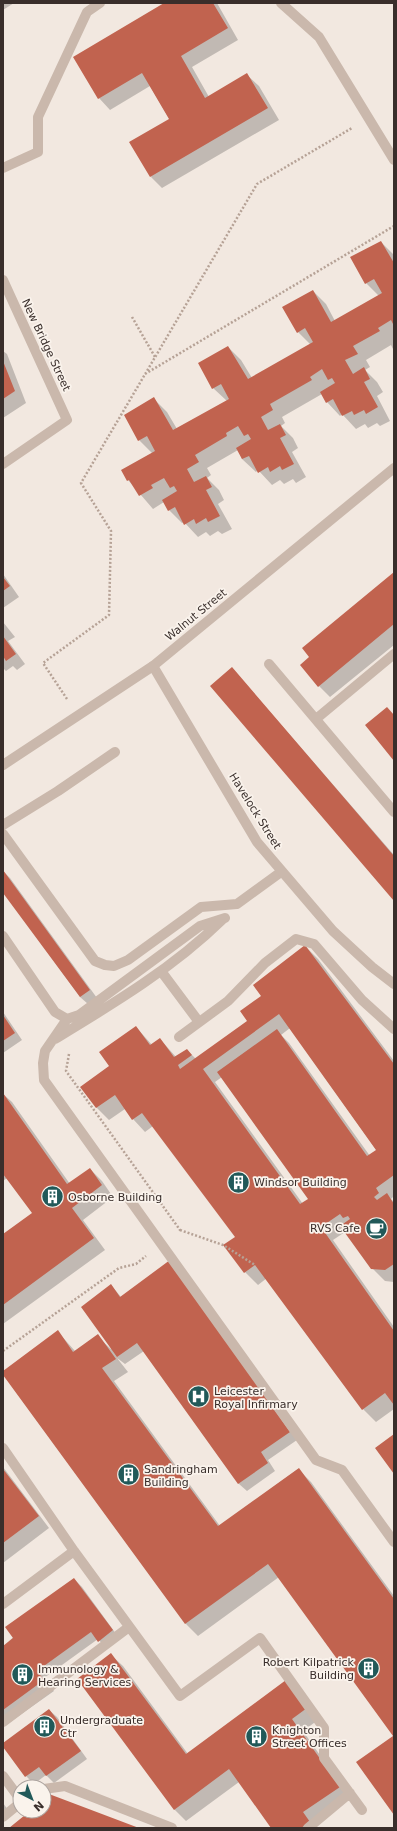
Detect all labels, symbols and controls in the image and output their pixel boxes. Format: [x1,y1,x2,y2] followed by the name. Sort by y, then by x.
[19,297,73,394] street label: New Bridge Street
[163,586,230,644] street label: Walnut Street
[226,770,284,852] street label: Havelock Street
[226,1169,252,1195] building icon: Windsor Building
[254,1176,347,1189] place label: Windsor Building
[40,1184,66,1210] building icon: Osborne Building
[68,1191,162,1204] place label: Osborne Building
[363,1215,389,1241] cafe icon: RVS Cafe
[310,1222,360,1235] place label: RVS Cafe
[185,1384,211,1410] hospital icon: Leicester Royal Infirmary
[214,1385,298,1411] place label: Leicester Royal Infirmary
[115,1462,141,1488] building icon: Sandringham Building
[144,1463,218,1489] place label: Sandringham Building
[356,1655,382,1681] building icon: Robert Kilpatrick Building
[263,1656,355,1682] place label: Robert Kilpatrick Building
[9,1662,35,1688] building icon: Immunology & Hearing Services
[38,1663,131,1689] place label: Immunology & Hearing Services
[31,1713,57,1739] building icon: Undergraduate Ctr
[60,1714,143,1740] place label: Undergraduate Ctr
[244,1723,270,1749] building icon: Knighton Street Offices
[272,1724,347,1750] place label: Knighton Street Offices
[12,1779,52,1819] north arrow
[31,1798,46,1814] text: N

